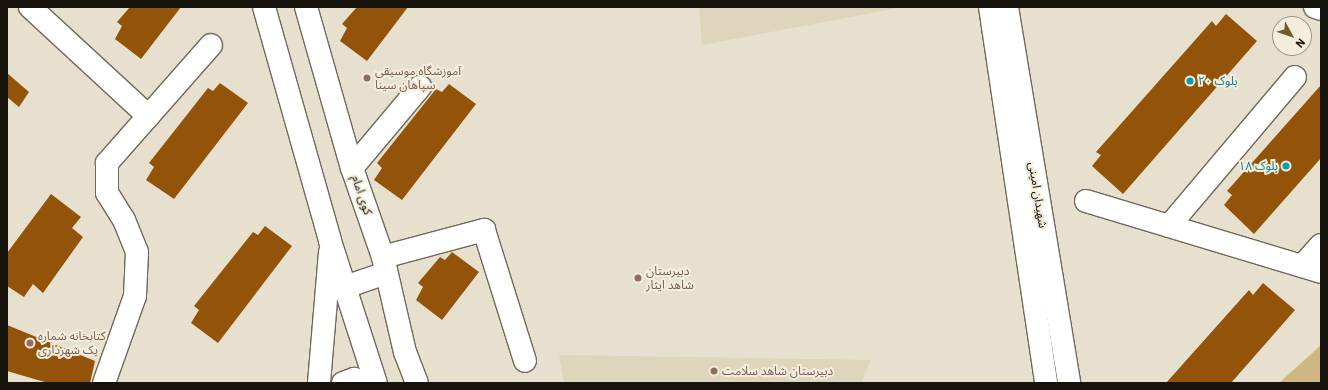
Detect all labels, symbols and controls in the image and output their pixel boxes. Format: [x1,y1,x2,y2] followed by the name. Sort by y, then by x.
[1272,16,1312,56] north arrow
[1293,36,1308,51] text: N
[375,64,461,92] place label: آموزشگاه موسیقی سپاهان سینا
[362,73,372,83] marker: آموزشگاه موسیقی سپاهان سینا
[1198,74,1238,88] place label: بلوک ۲۰
[1185,76,1195,86] marker: بلوک ۲۰
[1238,159,1278,173] place label: بلوک ۱۸
[1026,161,1050,229] street label: شهیدان امینی
[1281,161,1291,171] marker: بلوک ۱۸
[349,173,375,217] street label: کوی امام
[646,264,694,292] place label: دبیرستان شاهد ایثار
[633,273,643,283] marker: دبیرستان شاهد ایثار
[38,329,106,357] place label: کتابخانه شماره یک شهرداری
[25,338,35,348] marker: کتابخانه شماره یک شهرداری
[722,364,833,378] place label: دبیرستان شاهد سلامت
[709,366,719,376] marker: دبیرستان شاهد سلامت

